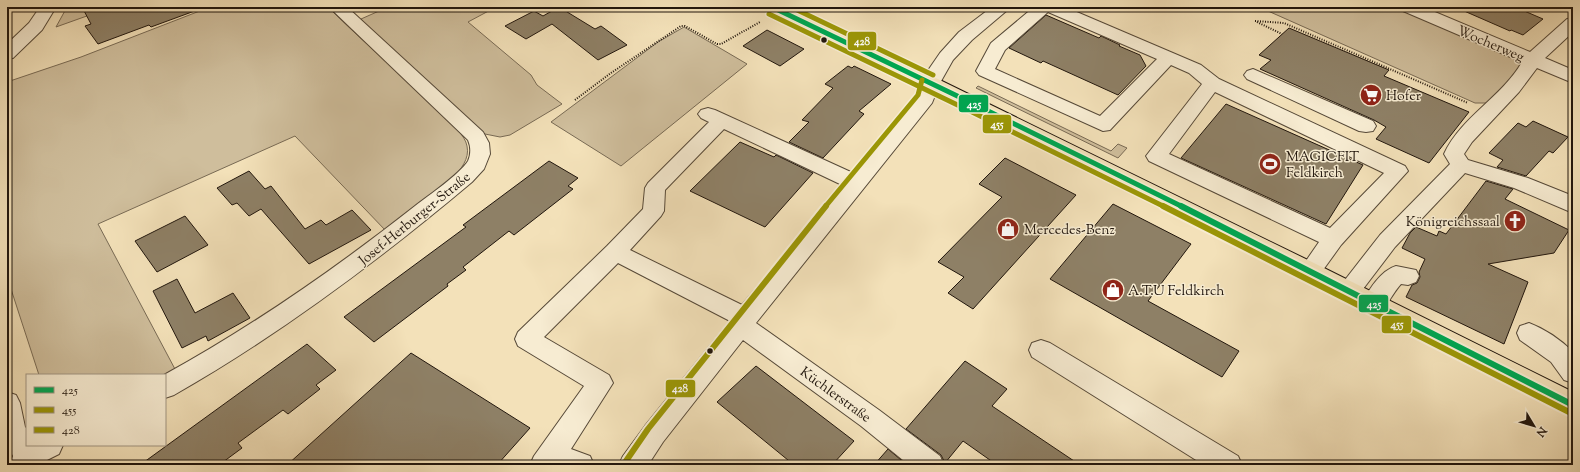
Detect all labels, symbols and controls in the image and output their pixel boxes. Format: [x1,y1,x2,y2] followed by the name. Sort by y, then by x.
[1453,22,1527,68] street label: Wocherweg
[847,31,877,51] line badge: 428
[853,34,871,50] text: 428
[819,35,829,45] unlabelled marker
[1358,82,1384,108] supermarket icon: Hofer
[1386,87,1422,107] place label: Hofer
[958,94,989,113] line badge: 425
[966,97,981,113] text: 425
[982,114,1012,134] line badge: 455
[989,117,1004,133] text: 455
[1286,148,1359,184] place label: MAGICFIT Feldkirch
[1257,151,1283,177] sports icon: MAGICFIT Feldkirch
[354,168,475,272] street label: Josef-Herburger-Straße
[1502,208,1528,234] church icon: Königreichssaal
[1406,213,1500,233] place label: Königreichssaal
[995,216,1021,242] shop icon: Mercedes-Benz
[1024,221,1115,241] place label: Mercedes-Benz
[1100,277,1126,303] shop icon: A.T.U Feldkirch
[1128,282,1225,302] place label: A.T.U Feldkirch
[1358,294,1389,313] line badge: 425
[1366,297,1381,313] text: 425
[1381,315,1412,334] line badge: 455
[1389,317,1404,333] text: 455
[705,346,715,356] unlabelled marker
[795,363,875,428] street label: Küchlerstraße
[26,374,166,446] legend
[665,379,696,398] line badge: 428
[671,381,689,397] text: 428
[62,382,78,400] text: 425
[62,402,76,420] text: 455
[1514,406,1554,446] north arrow
[62,422,80,440] text: 428
[1532,422,1551,440] text: N

